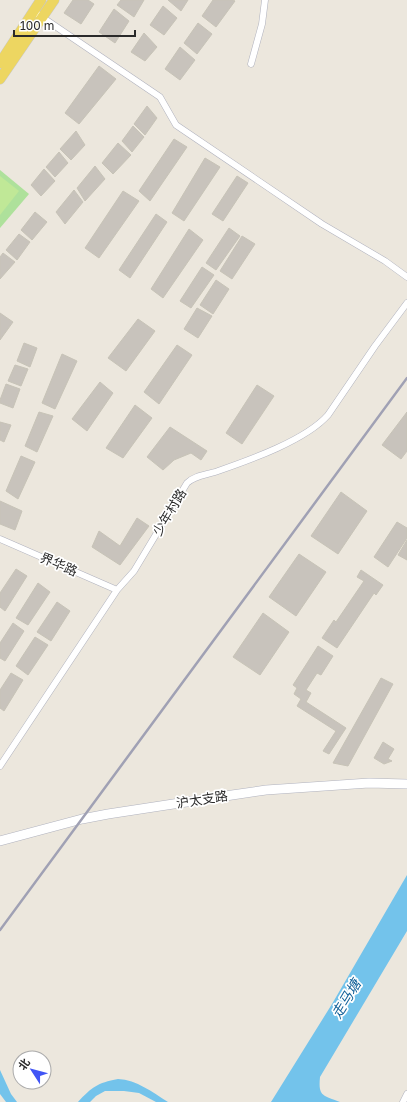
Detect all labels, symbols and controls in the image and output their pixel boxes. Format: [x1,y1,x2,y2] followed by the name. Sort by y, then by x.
[14,12,135,38] scale bar
[20,18,54,33] text: 100 m
[149,486,189,538] street label: 少年村路
[38,549,80,579] street label: 界华路
[175,787,229,811] street label: 沪太支路
[327,975,365,1021] water label: 走马塘
[12,1050,52,1090] north arrow
[15,1056,32,1072] text: 北

